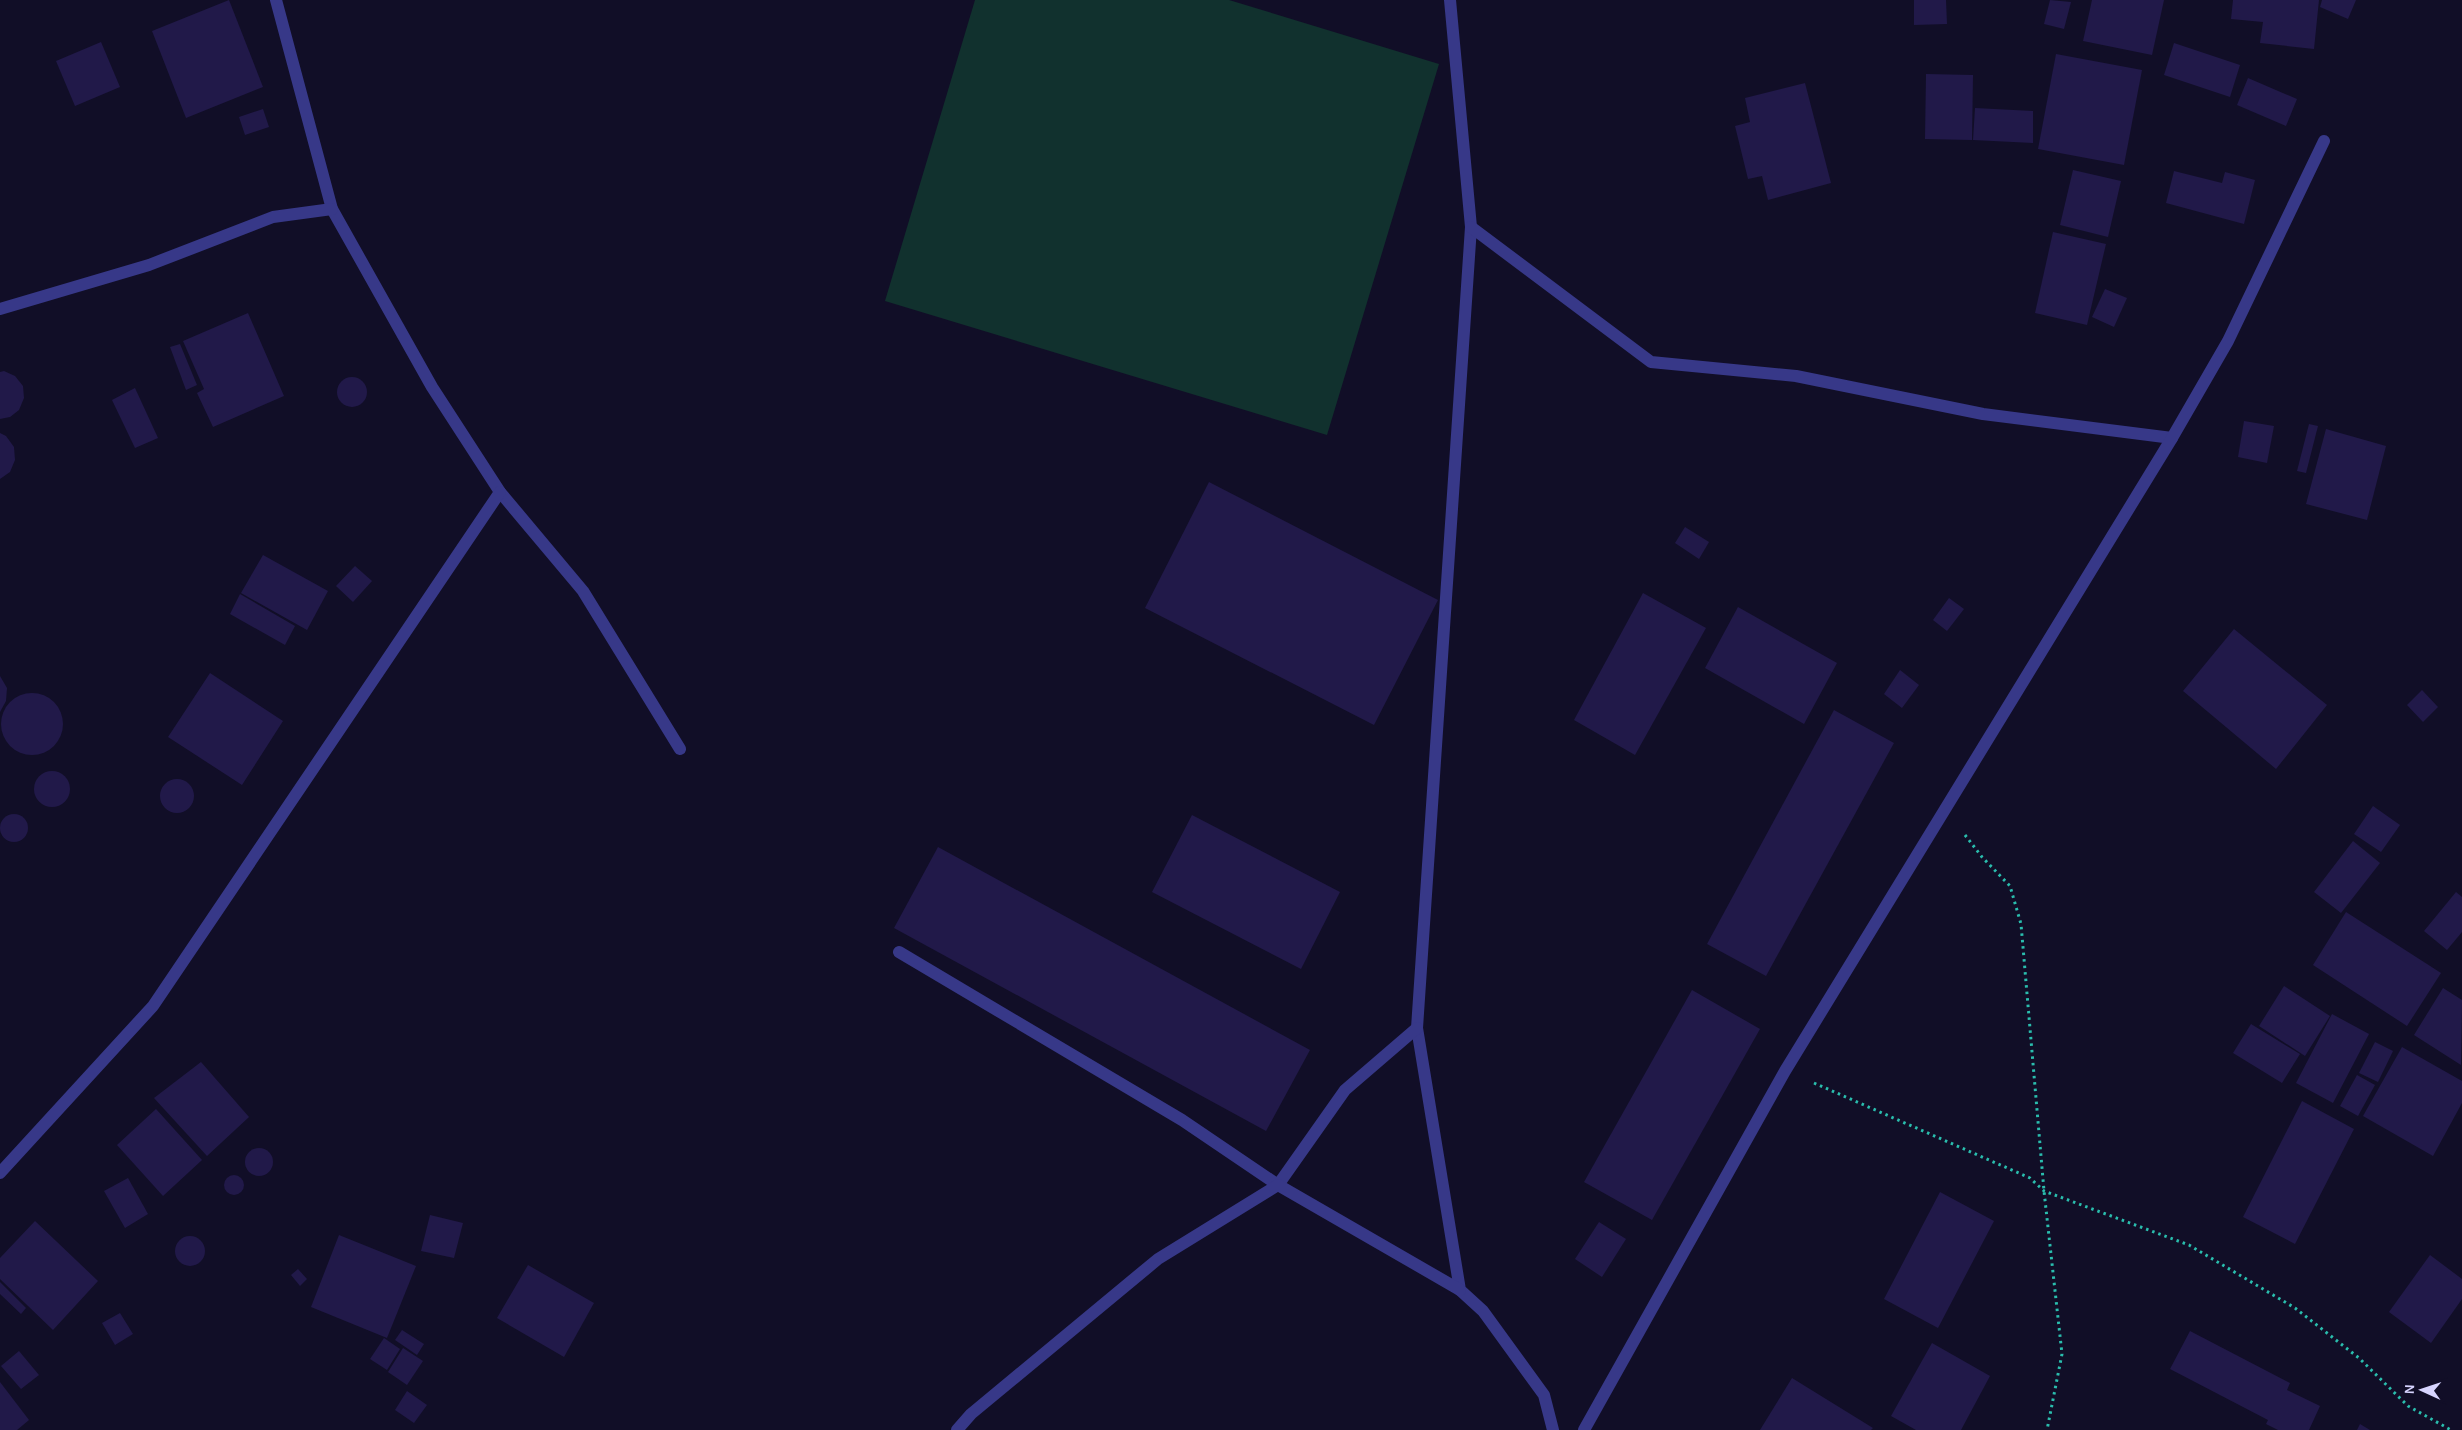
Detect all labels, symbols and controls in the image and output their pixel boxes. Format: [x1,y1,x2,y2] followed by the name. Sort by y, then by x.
[2397,1365,2447,1415] north arrow
[2401,1384,2418,1395] text: N

